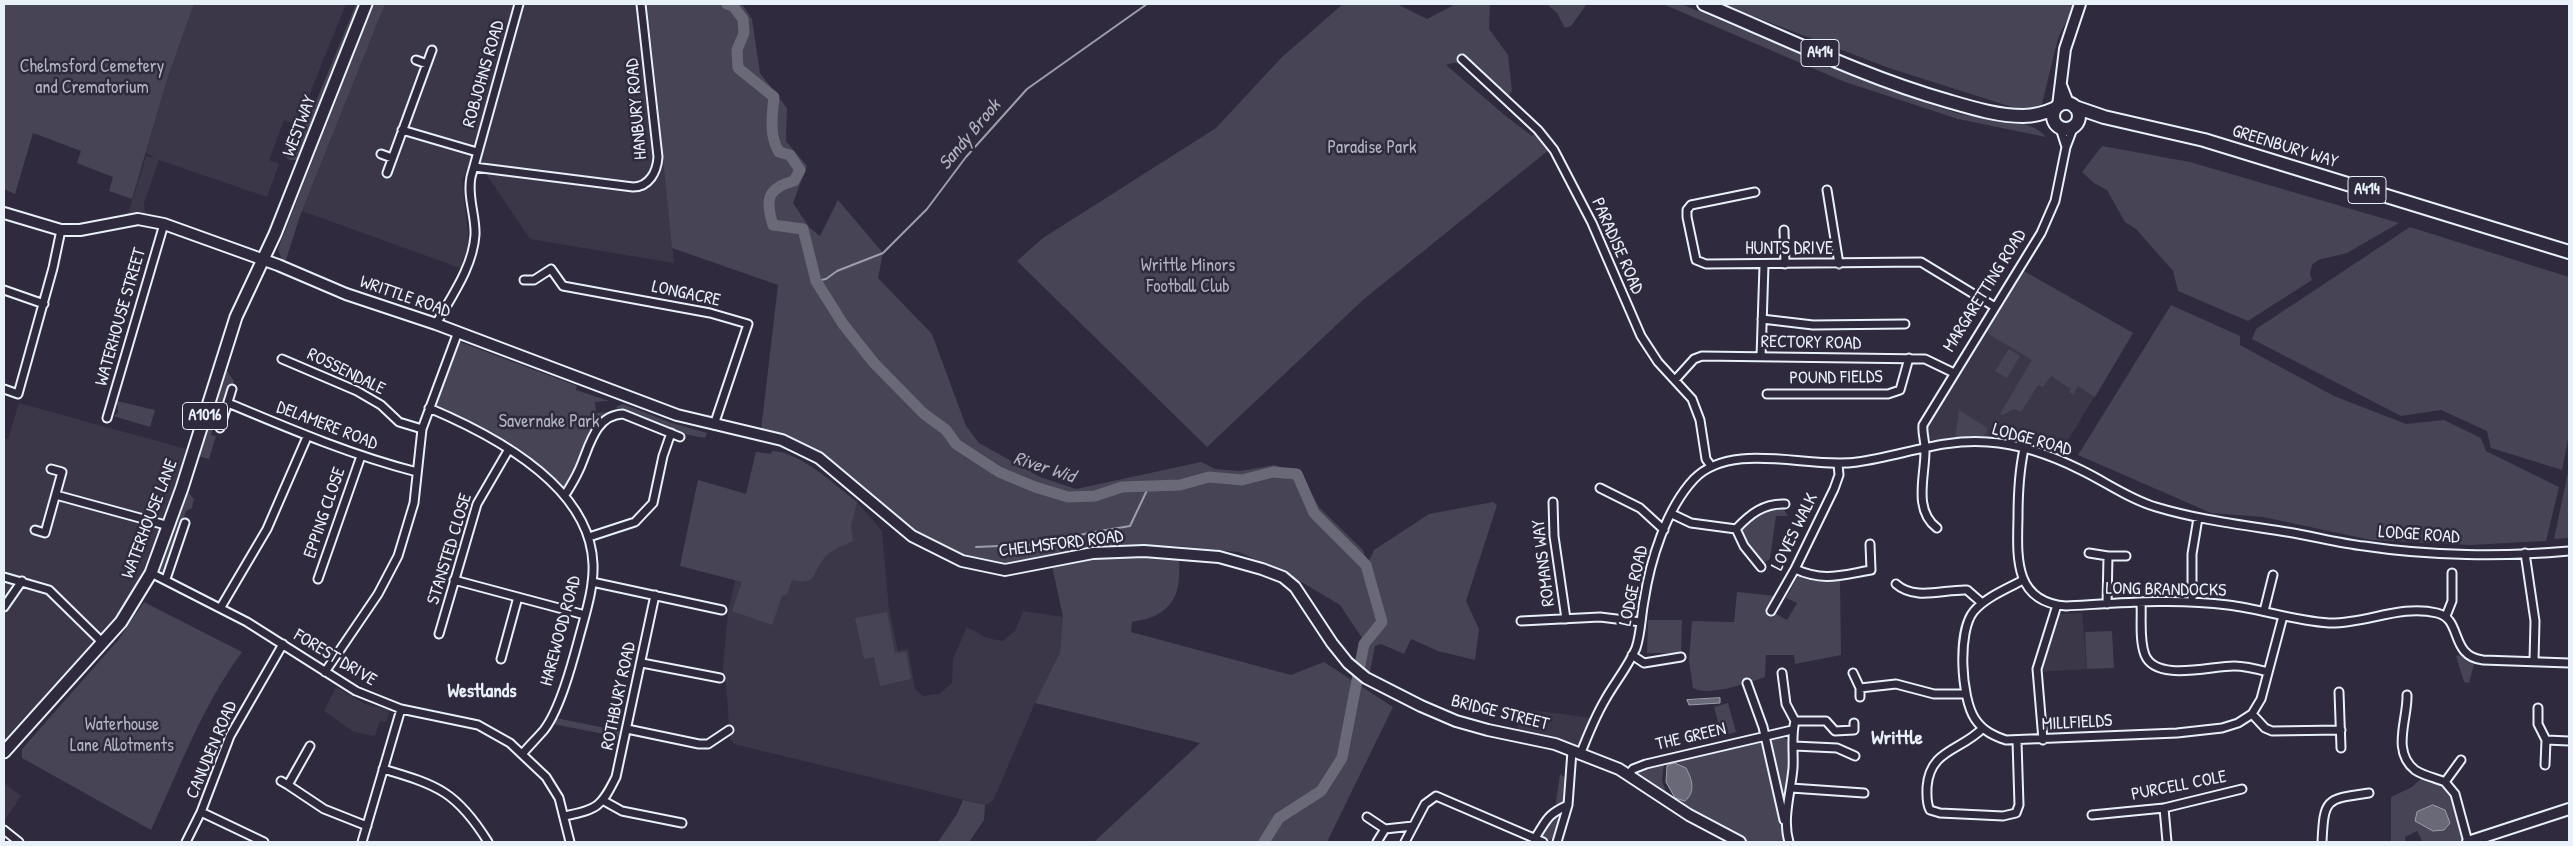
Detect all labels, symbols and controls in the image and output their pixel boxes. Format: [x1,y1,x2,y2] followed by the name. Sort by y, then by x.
[458,18,510,130] street label: ROBJOHNS ROAD
[1801,40,1839,66] road number: A414
[20,56,164,98] park label: Chelmsford Cemetery and Crematorium
[622,57,652,161] street label: HANBURY ROAD
[279,92,321,160] street label: WESTWAY
[934,95,1006,175] water label: Sandy Brook
[2230,121,2340,173] street label: GREENBURY WAY
[1327,137,1417,159] park label: Paradise Park
[2348,176,2386,204] road number: A414
[1586,195,1648,297] street label: PARADISE ROAD
[1939,226,2031,356] street label: MARGARETTING ROAD
[1745,238,1833,260] street label: HUNTS DRIVE
[91,246,151,388] street label: WATERHOUSE STREET
[1141,255,1235,298] park label: Writtle Minors Football Club
[357,271,453,323] street label: WRITTLE ROAD
[650,276,722,312] street label: LONGACRE
[1761,331,1861,355] street label: RECTORY ROAD
[303,344,389,400] street label: ROSSENDALE
[1789,366,1883,390] street label: POUND FIELDS
[273,397,381,455] street label: DELAMERE ROAD
[182,402,228,430] road number: A1016
[499,411,599,433] park label: Savernake Park
[1990,419,2074,461] street label: LODGE ROAD
[1010,447,1078,489] water label: River Wid
[117,456,183,582] street label: WATERHOUSE LANE
[299,465,351,561] street label: EPPING CLOSE
[1767,490,1823,574] street label: LOVES WALK
[423,491,477,607] street label: STANSTED CLOSE
[1528,518,1560,608] street label: ROMANS WAY
[2378,521,2460,549] street label: LODGE ROAD
[998,526,1124,562] street label: CHELMSFORD ROAD
[1615,544,1653,628] street label: LODGE ROAD
[536,574,586,688] street label: HAREWOOD ROAD
[2105,578,2227,602] street label: LONG BRANDOCKS
[290,625,380,691] street label: FOREST DRIVE
[597,640,641,752] street label: ROTHBURY ROAD
[448,681,516,703] district label: Westlands
[1449,690,1551,736] street label: BRIDGE STREET
[182,698,242,802] street label: CANUDEN ROAD
[2041,710,2113,736] street label: MILLFIELDS
[70,714,174,756] park label: Waterhouse Lane Allotments
[1654,718,1728,756] street label: THE GREEN
[1871,727,1923,751] district label: Writtle
[2130,766,2228,806] street label: PURCELL COLE

